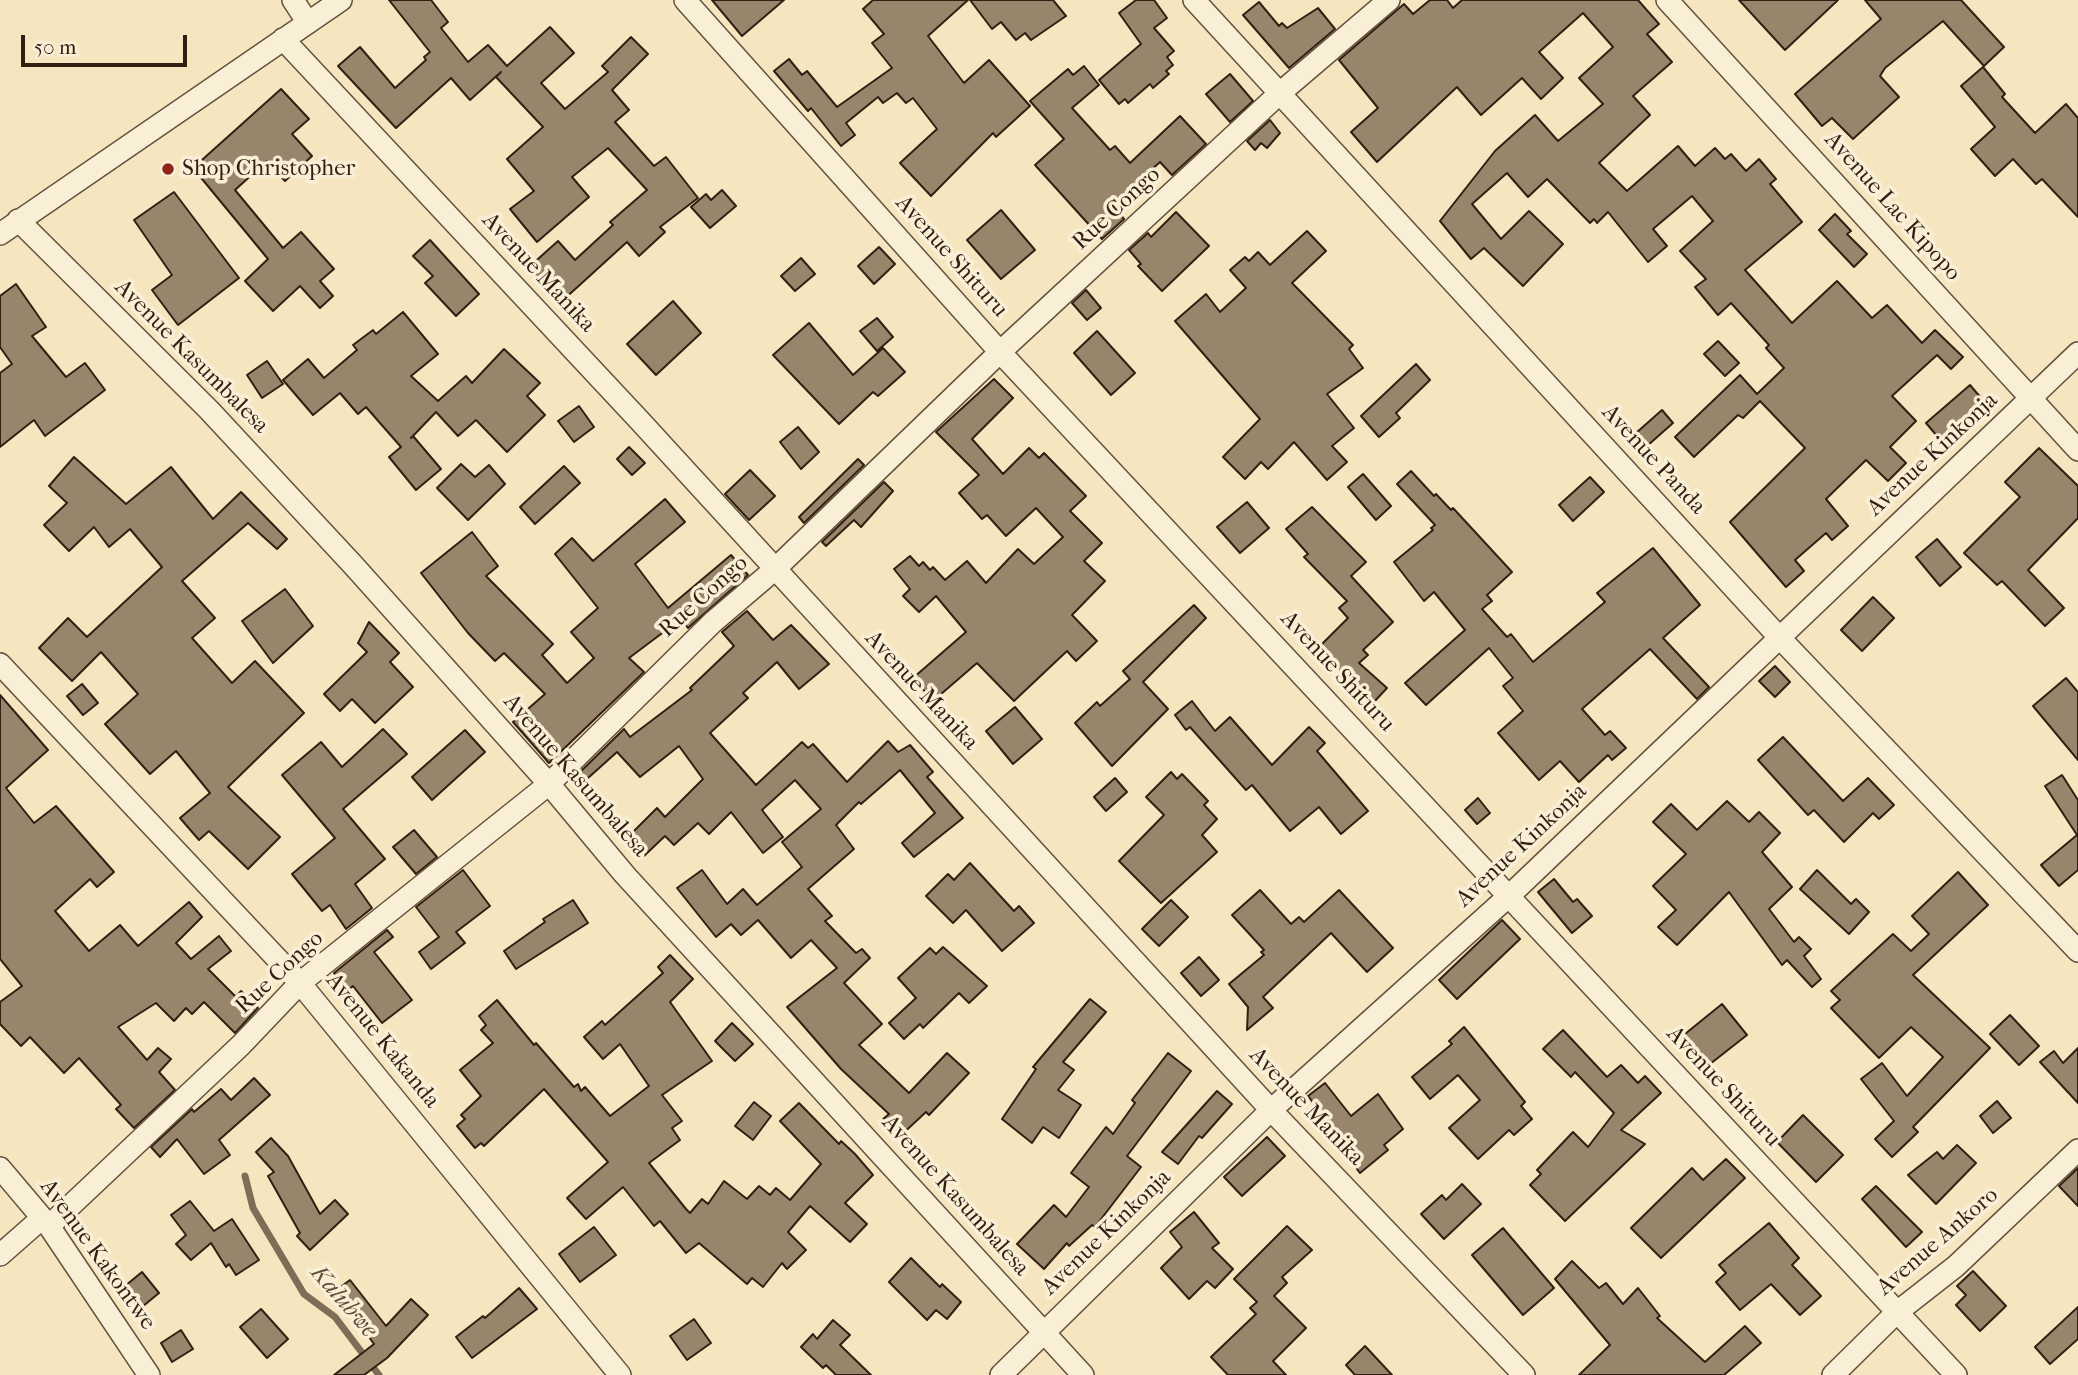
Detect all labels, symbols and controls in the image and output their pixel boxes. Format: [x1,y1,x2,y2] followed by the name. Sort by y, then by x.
[24,21,191,65] scale bar
[34,35,77,59] text: 50 m
[1818,127,1966,287] street label: Avenue Lac Kipopo
[182,155,355,183] place label: Shop Christopher
[160,161,176,177] marker: Shop Christopher
[1067,161,1167,257] street label: Rue Congo
[889,190,1013,324] street label: Avenue Shituru
[476,207,600,339] street label: Avenue Manika
[108,274,274,440] street label: Avenue Kasumbalesa
[1862,387,2004,523] street label: Avenue Kinkonja
[1595,399,1711,521] street label: Avenue Panda
[654,550,754,644] street label: Rue Congo
[1274,606,1400,738] street label: Avenue Shituru
[859,625,983,757] street label: Avenue Manika
[497,689,653,863] street label: Avenue Kasumbalesa
[1451,778,1593,914] street label: Avenue Kinkonja
[230,925,330,1021] street label: Rue Congo
[319,968,445,1114] street label: Avenue Kakanda
[1660,1021,1786,1153] street label: Avenue Shituru
[1243,1042,1369,1172] street label: Avenue Manika
[876,1110,1034,1282] street label: Avenue Kasumbalesa
[1037,1164,1177,1302] street label: Avenue Kinkonja
[33,1174,161,1336] street label: Avenue Kakontwe
[1872,1182,2004,1302] street label: Avenue Ankoro
[304,1260,382,1344] water label: Kalubwe

